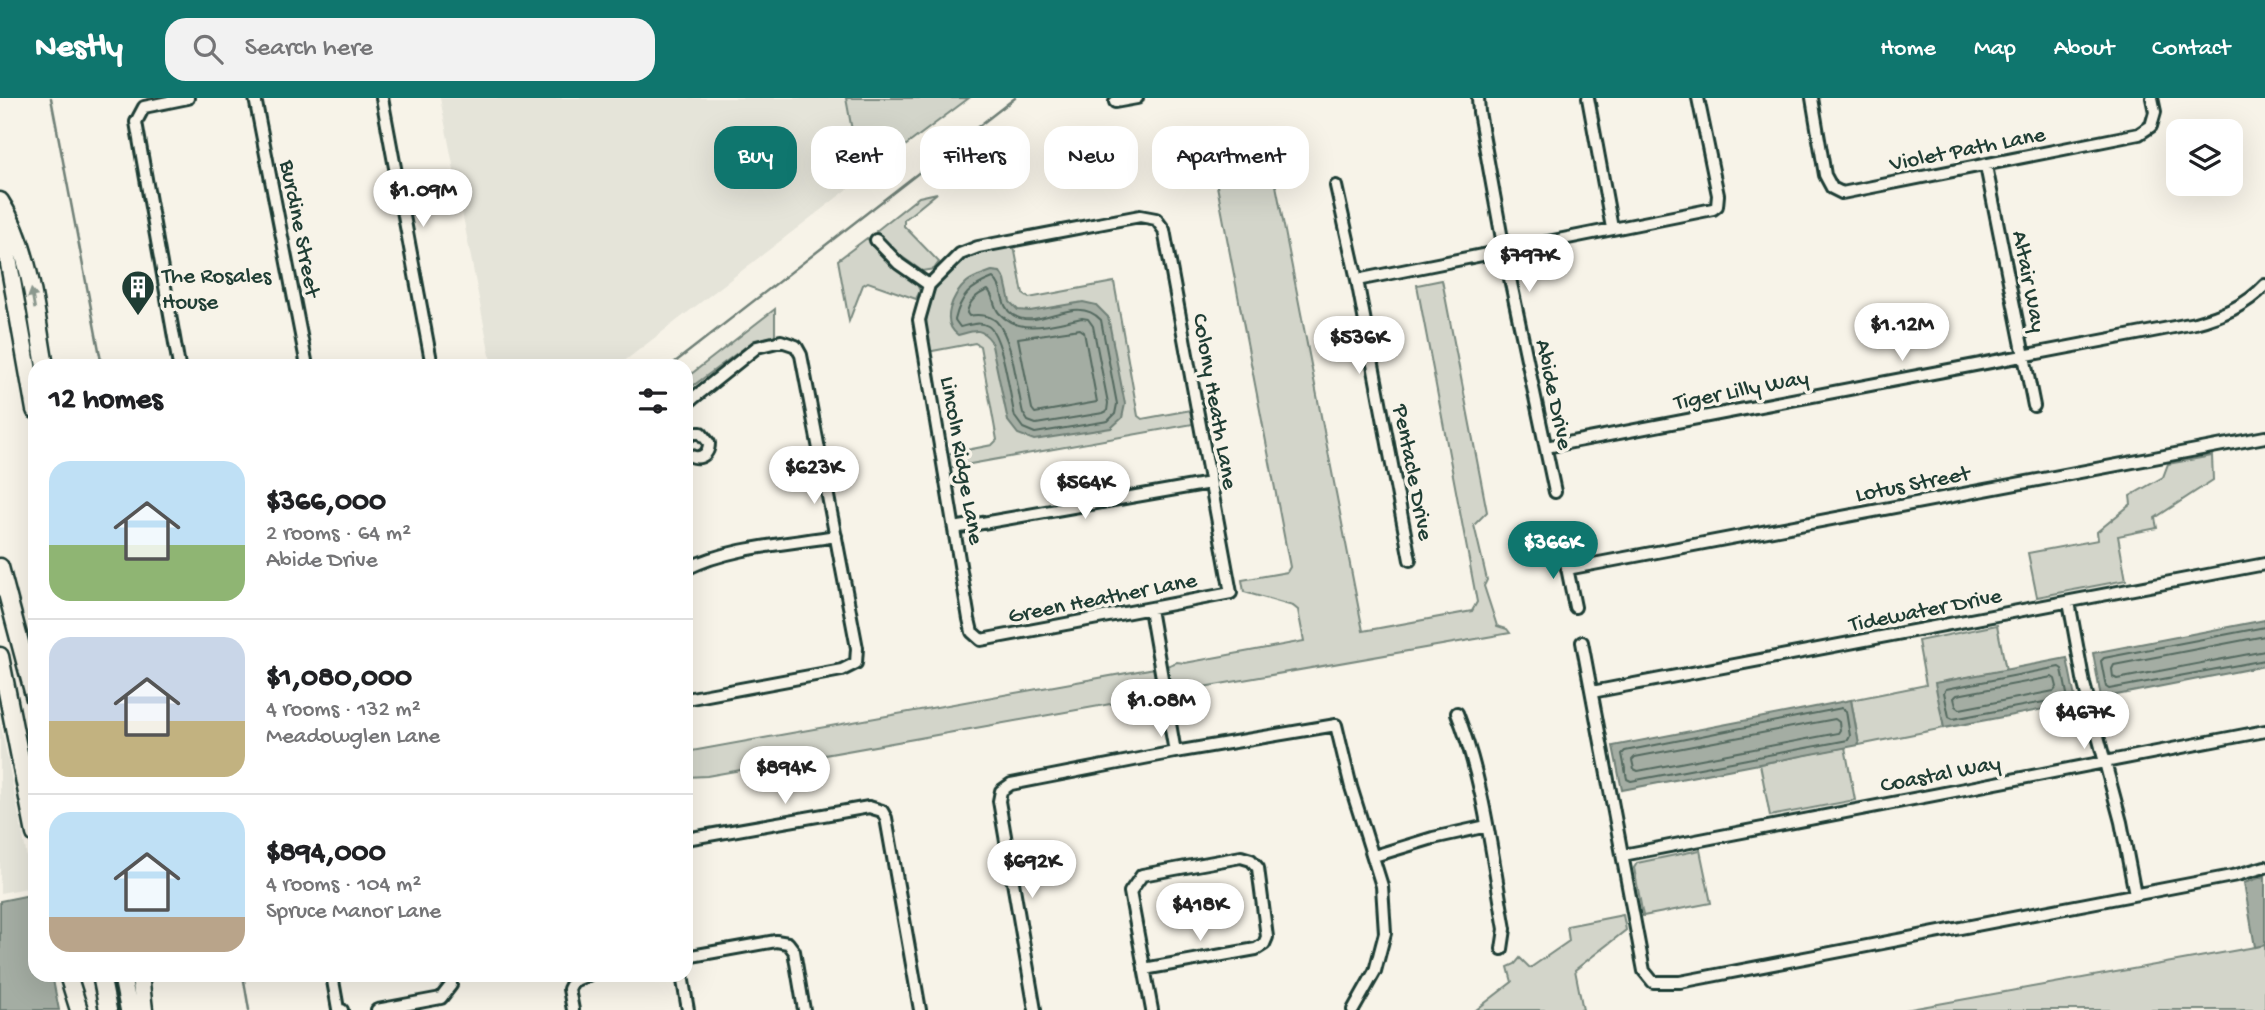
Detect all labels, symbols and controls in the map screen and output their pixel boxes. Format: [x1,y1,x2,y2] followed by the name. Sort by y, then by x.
[165,18,655,81] search box
[35,30,123,68] text: Nestly
[189,30,227,68] icon: search
[245,34,373,65] text: Search here
[1880,35,1936,64] text: Home
[1974,35,2016,64] text: Map
[2054,35,2114,64] text: About
[2152,35,2230,64] text: Contact
[2166,119,2243,196] map controls
[2166,119,2243,196] button: layers
[1887,122,2049,179] street label: Violet Path Lane
[714,126,797,189] chip: Buy
[811,126,906,189] chip: Rent
[920,126,1030,189] chip: Filters
[1044,126,1138,189] chip: New
[1152,126,1309,189] chip: Apartment
[272,157,325,301] street label: Burdine Street
[366,170,480,229] pin: $1.09M
[389,178,457,205] text: $1.09M
[2004,229,2051,335] street label: Altair Way
[1480,234,1578,294] pin: $797K
[1500,243,1558,270] text: $797K
[160,264,272,317] place label: The Rosales House
[119,268,157,317] building icon: The Rosales House
[27,288,38,310] one-way arrow
[1845,303,1959,363] pin: $1.12M
[1185,312,1243,493] street label: Colony Heath Lane
[1870,312,1934,339] text: $1.12M
[1310,316,1408,376] pin: $536K
[1330,325,1388,352] text: $536K
[1528,337,1578,453] street label: Abide Drive
[1670,365,1811,418] street label: Tiger Lilly Way
[932,374,989,548] street label: Lincoln Ridge Lane
[634,382,672,420] icon: filters
[49,384,162,419] text: 12 homes
[1385,401,1438,544] street label: Pentacle Drive
[765,446,863,506] pin: $623K
[785,455,843,482] text: $623K
[1853,461,1974,510] street label: Lotus Street
[1036,462,1134,521] pin: $564K
[1056,470,1114,497] text: $564K
[266,486,386,521] text: $366,000
[105,489,189,573] icon: home
[266,521,411,548] text: 2 rooms · 64 m²
[1504,522,1602,581] pin: $366K
[1524,530,1582,557] text: $366K
[266,548,378,575] text: Abide Drive
[1006,568,1200,631] street label: Green Heather Lane
[1845,583,2005,640] street label: Tidewater Drive
[266,662,412,697] text: $1,080,000
[105,665,189,749] icon: home
[1104,680,1218,739] pin: $1.08M
[1127,688,1195,715] text: $1.08M
[2035,692,2133,751] pin: $467K
[266,697,421,724] text: 4 rooms · 132 m²
[2055,700,2113,727] text: $467K
[266,724,440,751] text: Meadowglen Lane
[736,746,834,806] pin: $894K
[1878,751,2003,800] street label: Coastal Way
[756,755,814,782] text: $894K
[266,837,386,872] text: $894,000
[105,840,189,924] icon: home
[983,840,1081,900] pin: $692K
[1003,849,1061,876] text: $692K
[266,872,421,899] text: 4 rooms · 104 m²
[1151,884,1249,943] pin: $418K
[1172,892,1228,919] text: $418K
[266,899,441,926] text: Spruce Manor Lane

